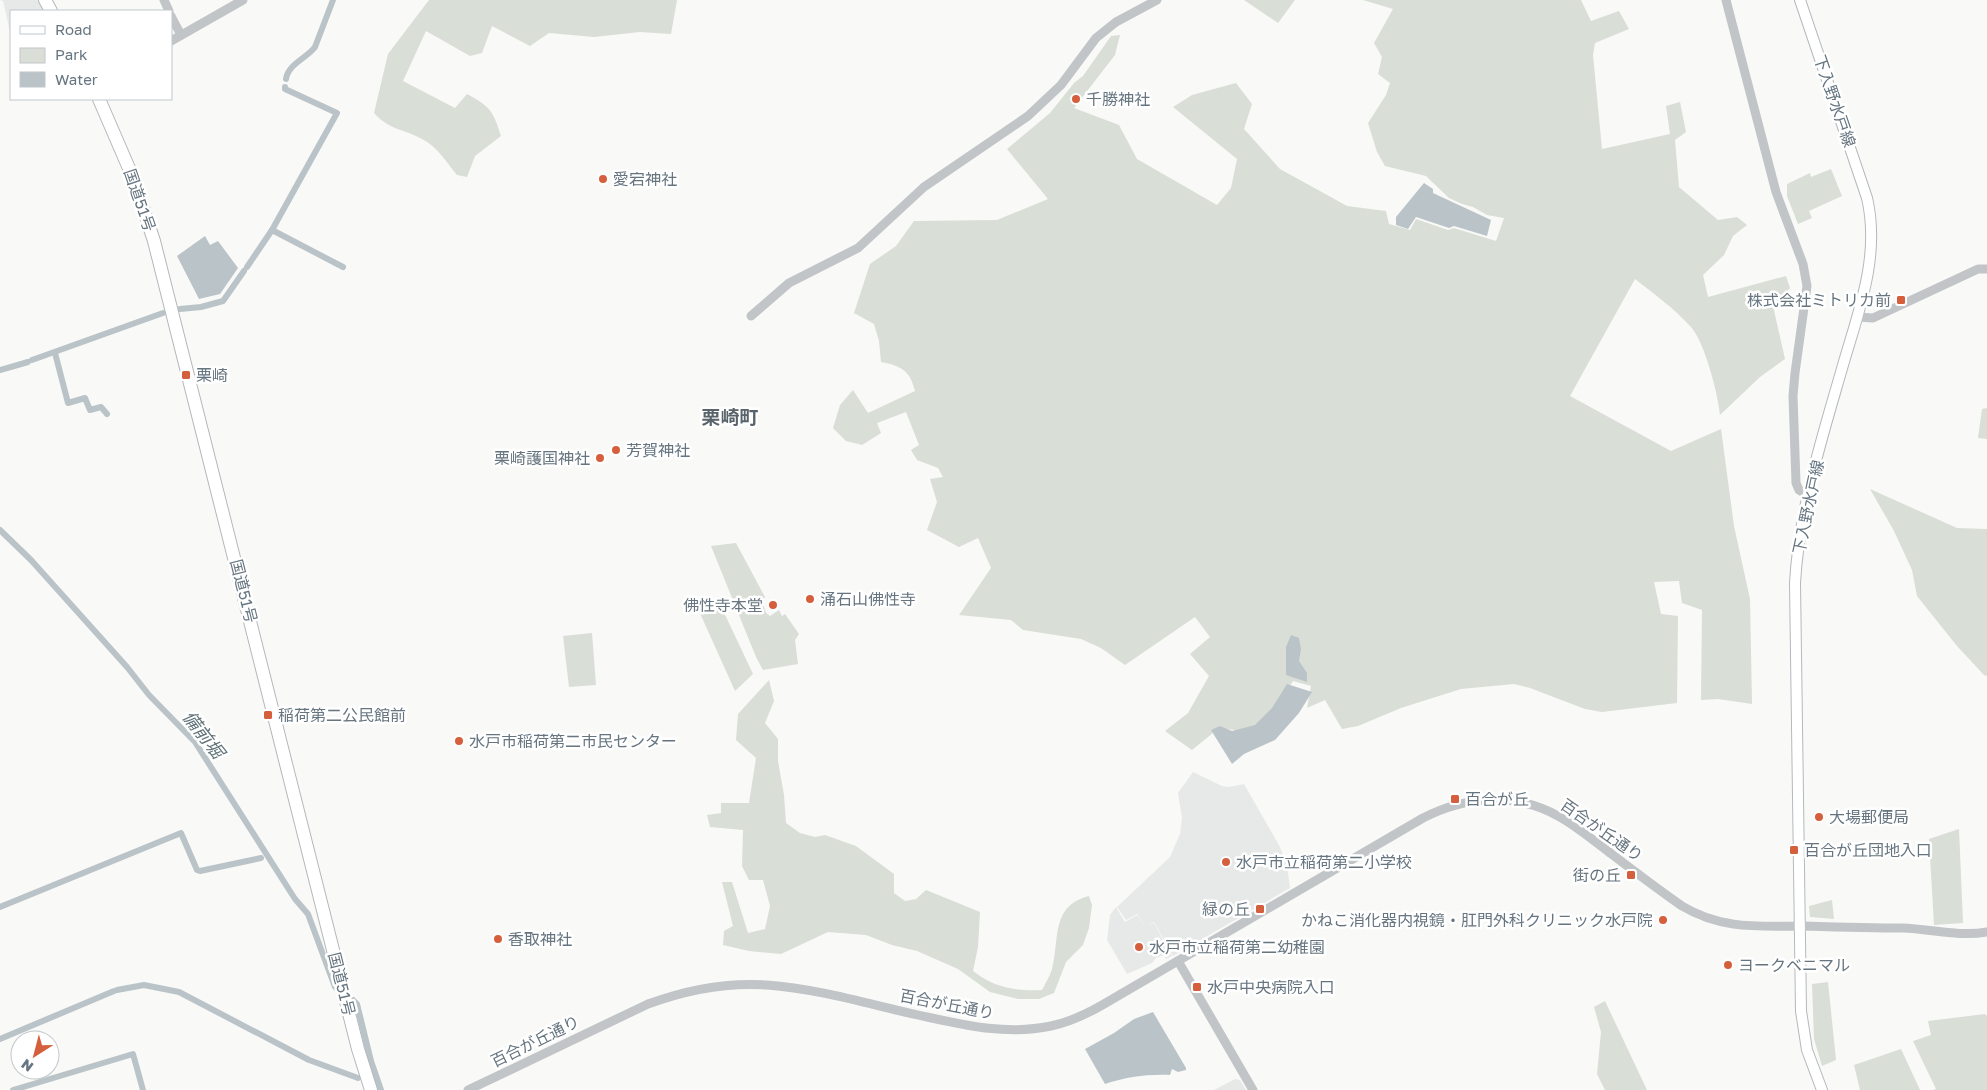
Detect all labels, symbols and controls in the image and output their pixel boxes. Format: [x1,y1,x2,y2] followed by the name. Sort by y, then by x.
[10,10,172,100] legend
[55,20,92,38] text: Road
[55,45,88,63] text: Park
[1810,52,1860,150] street label: 下入野水戸線
[55,70,98,88] text: Water
[1086,89,1150,109] place label: 千勝神社
[1070,93,1082,105] marker: 千勝神社
[120,166,160,234] street label: 国道51号
[613,169,677,189] place label: 愛宕神社
[597,173,609,185] marker: 愛宕神社
[1747,290,1891,310] place label: 株式会社ミトリカ前
[1895,294,1907,306] marker: 株式会社ミトリカ前
[196,365,228,385] place label: 栗崎
[180,369,192,381] marker: 栗崎
[701,405,759,428] district label: 栗崎町
[626,440,690,460] place label: 芳賀神社
[610,444,622,456] marker: 芳賀神社
[494,448,590,468] place label: 栗崎護国神社
[594,452,606,464] marker: 栗崎護国神社
[1788,458,1828,556] street label: 下入野水戸線
[226,557,262,625] street label: 国道51号
[820,589,916,609] place label: 涌石山佛性寺
[804,593,816,605] marker: 涌石山佛性寺
[683,595,763,615] place label: 佛性寺本堂
[767,599,779,611] marker: 佛性寺本堂
[278,705,406,725] place label: 稲荷第二公民館前
[179,706,231,764] water label: 備前堀
[262,709,274,721] marker: 稲荷第二公民館前
[469,731,677,751] place label: 水戸市稲荷第二市民センター
[453,735,465,747] marker: 水戸市稲荷第二市民センター
[1465,789,1529,809] place label: 百合が丘
[1449,793,1461,805] marker: 百合が丘
[1557,794,1647,866] street label: 百合が丘通り
[1829,807,1909,827] place label: 大場郵便局
[1813,811,1825,823] marker: 大場郵便局
[1804,840,1932,860] place label: 百合が丘団地入口
[1788,844,1800,856] marker: 百合が丘団地入口
[1236,852,1412,872] place label: 水戸市立稲荷第二小学校
[1220,856,1232,868] marker: 水戸市立稲荷第二小学校
[1573,865,1621,885] place label: 街の丘
[1625,869,1637,881] marker: 街の丘
[1202,899,1250,919] place label: 緑の丘
[1254,903,1266,915] marker: 緑の丘
[1301,910,1653,930] place label: かねこ消化器内視鏡・肛門外科クリニック水戸院
[1657,914,1669,926] marker: かねこ消化器内視鏡・肛門外科クリニック水戸院
[508,929,572,949] place label: 香取神社
[492,933,504,945] marker: 香取神社
[1149,937,1325,957] place label: 水戸市立稲荷第二幼稚園
[1133,941,1145,953] marker: 水戸市立稲荷第二幼稚園
[324,950,360,1018] street label: 国道51号
[1738,955,1850,975] place label: ヨークベニマル
[1722,959,1734,971] marker: ヨークベニマル
[1207,977,1335,997] place label: 水戸中央病院入口
[1191,981,1203,993] marker: 水戸中央病院入口
[898,985,996,1023] street label: 百合が丘通り
[487,1011,583,1071] street label: 百合が丘通り
[10,1030,60,1080] north arrow
[18,1056,36,1076] text: N

